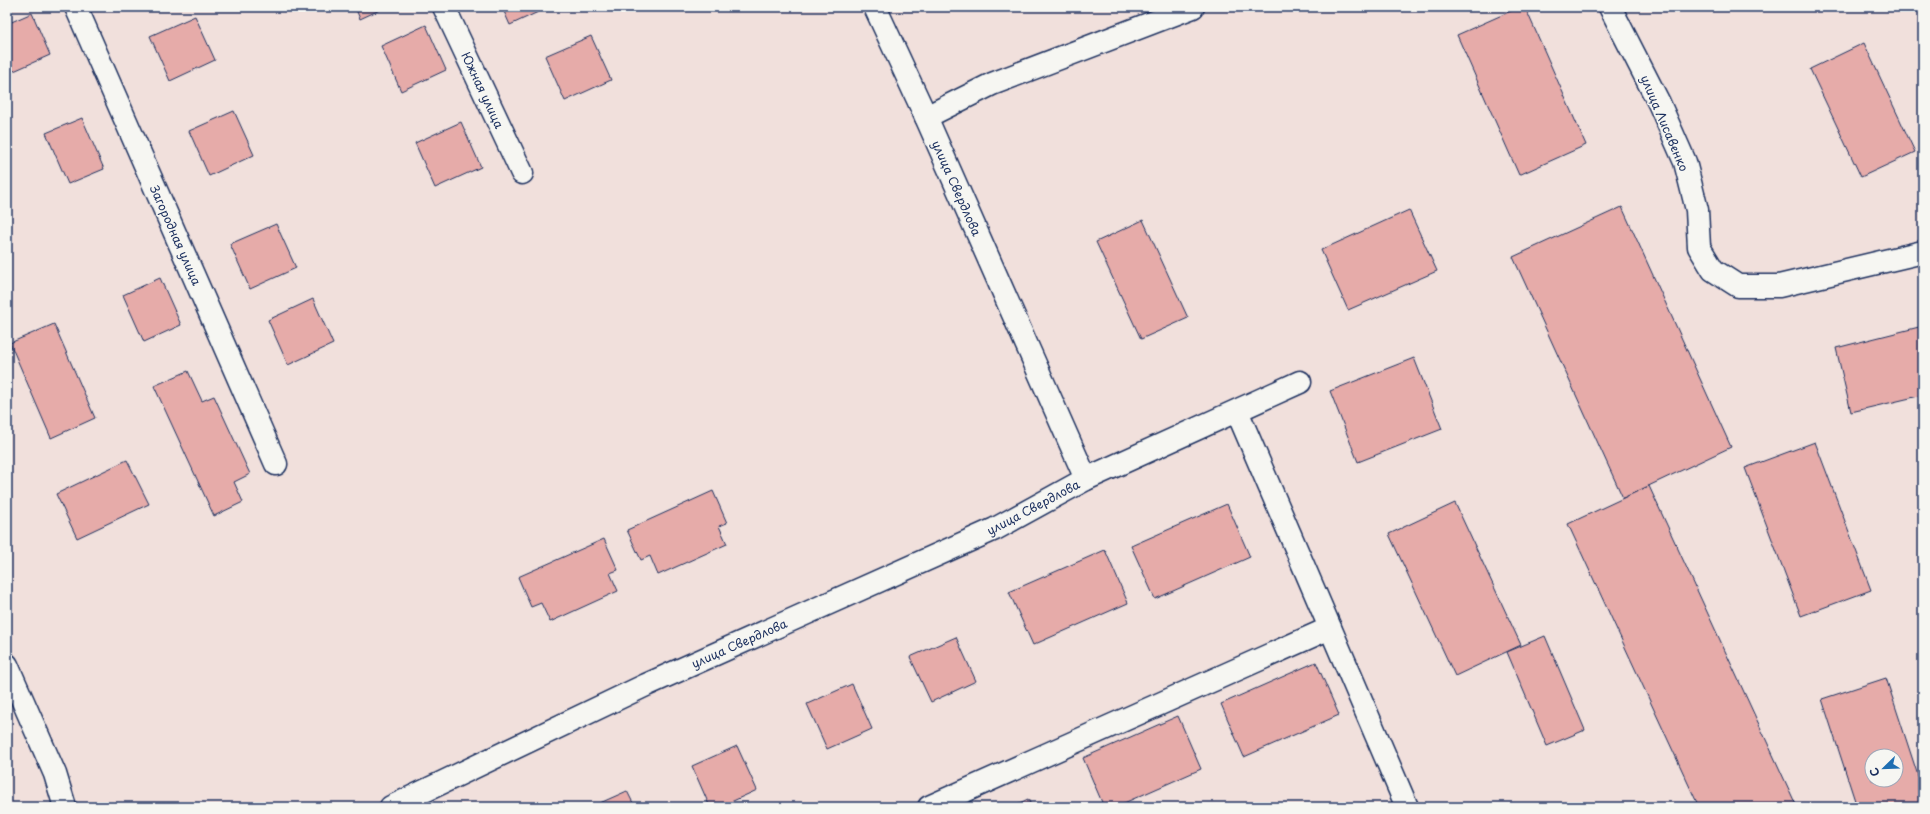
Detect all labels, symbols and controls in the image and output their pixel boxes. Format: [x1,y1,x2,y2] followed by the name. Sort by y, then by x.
[457,49,509,132] street label: Южная улица
[1637,72,1694,174] street label: улица Лисавенко
[928,137,986,239] street label: улица Свердлова
[146,182,206,288] street label: Загородная улица
[983,475,1083,539] street label: улица Свердлова
[688,614,790,672] street label: улица Свердлова
[1864,748,1904,788] north arrow
[1865,765,1884,779] text: С

